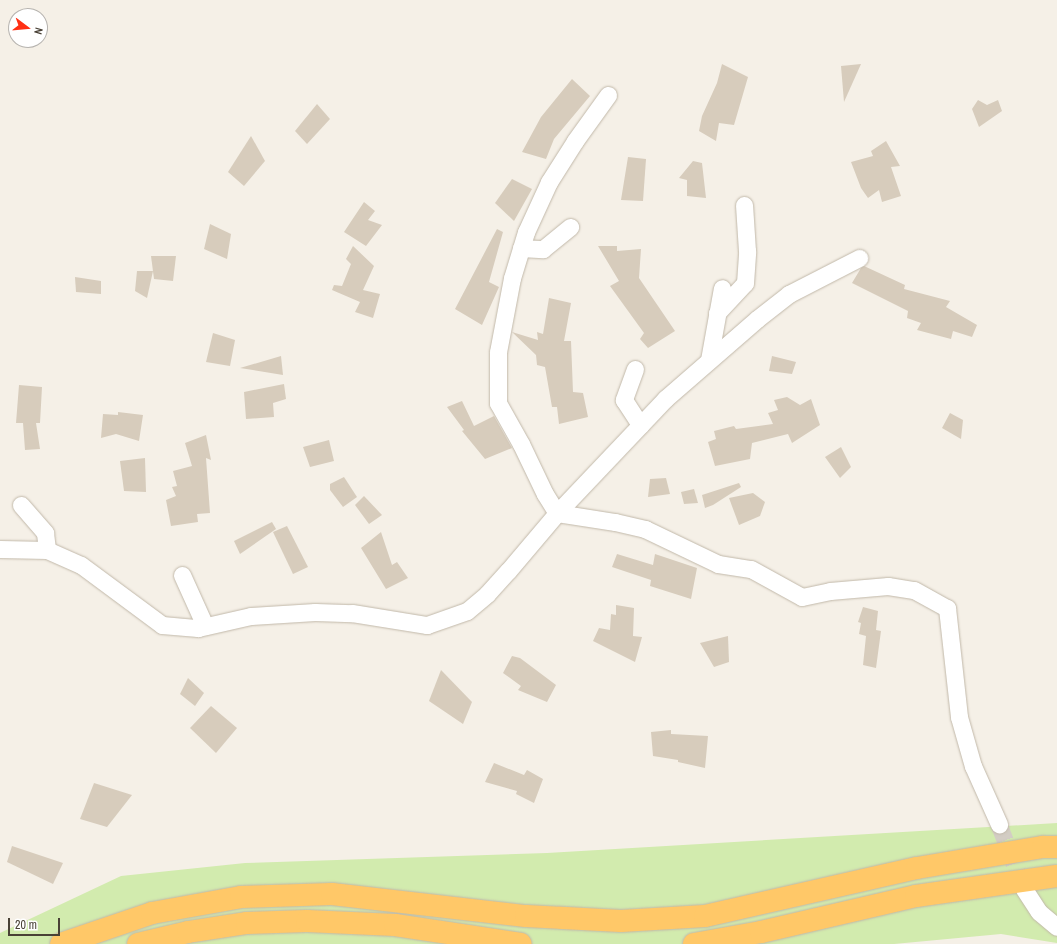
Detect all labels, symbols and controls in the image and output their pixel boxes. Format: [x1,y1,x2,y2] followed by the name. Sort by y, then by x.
[8,8,48,48] north arrow
[31,26,46,36] text: N
[10,910,62,936] scale bar
[15,917,37,933] text: 20 m

